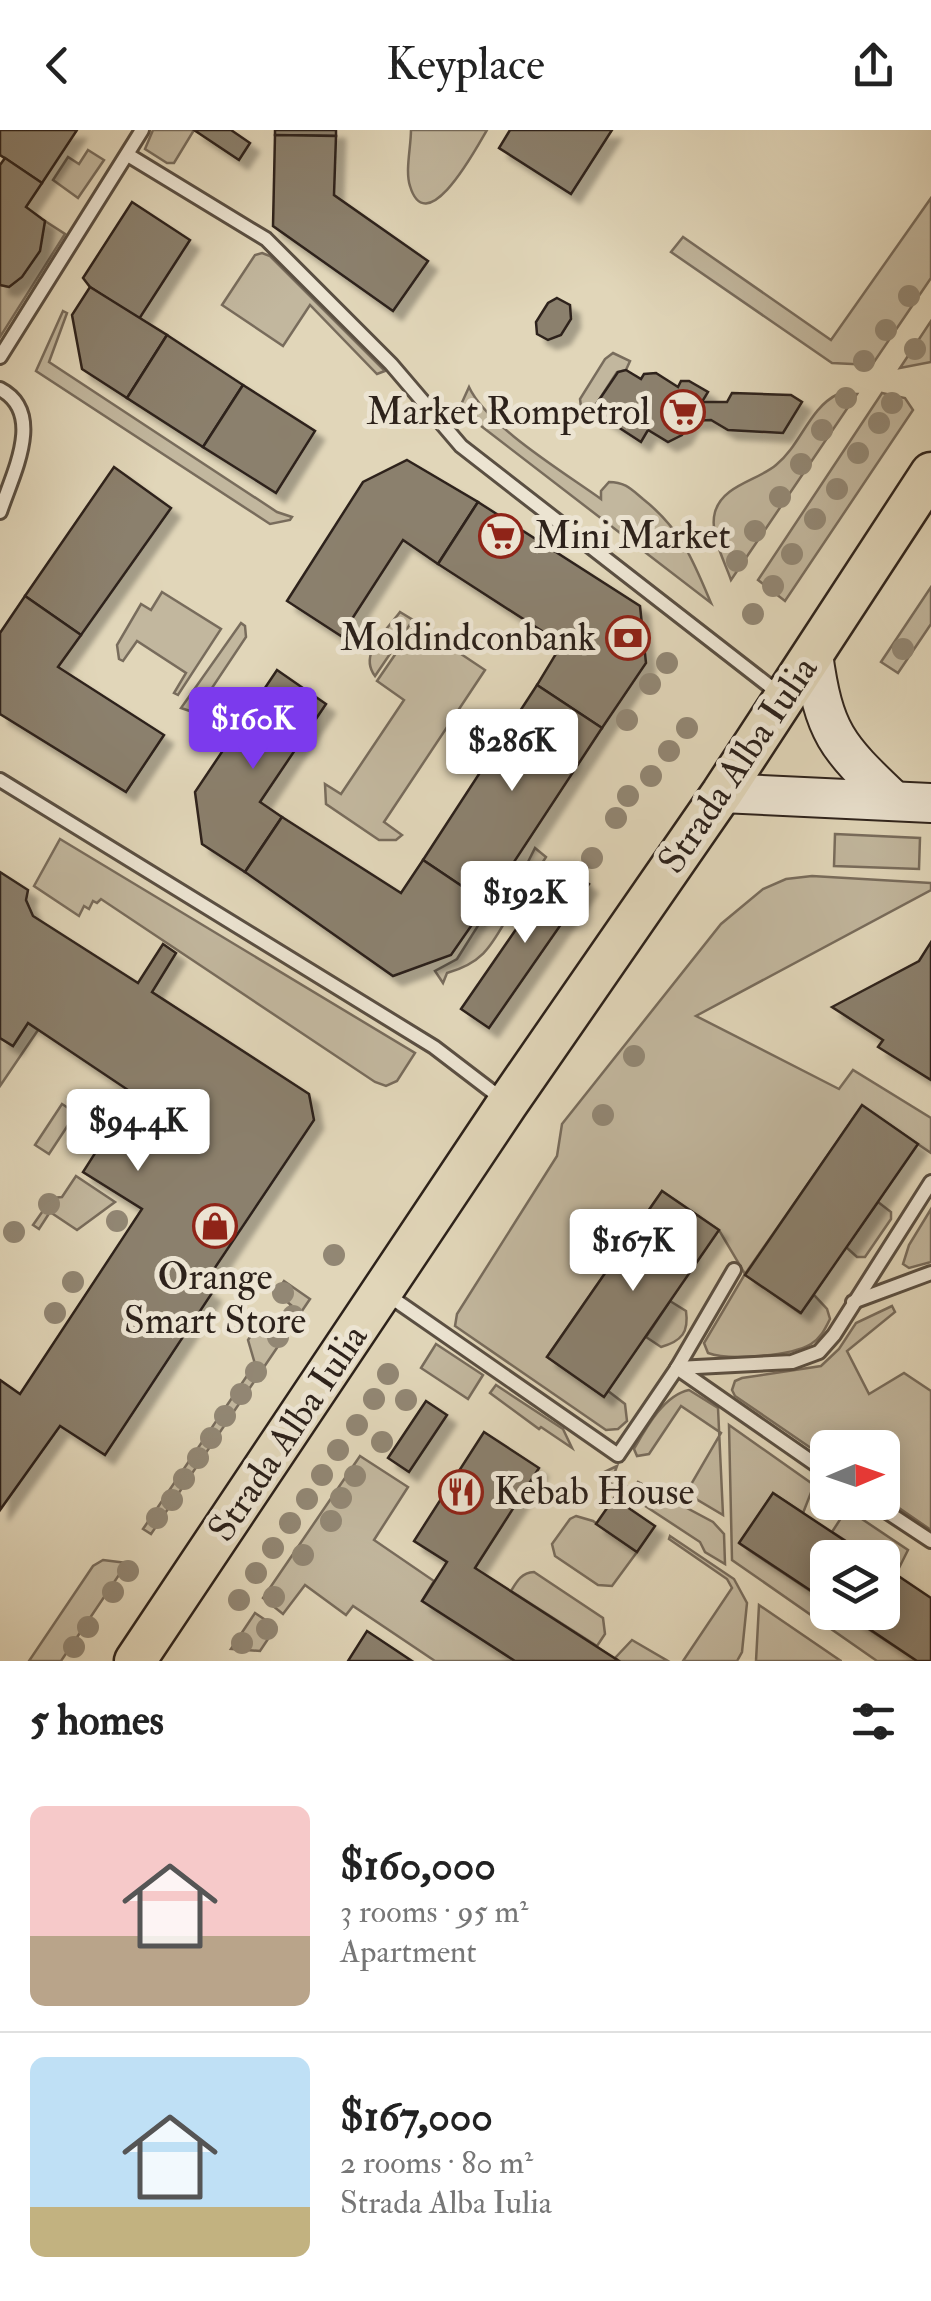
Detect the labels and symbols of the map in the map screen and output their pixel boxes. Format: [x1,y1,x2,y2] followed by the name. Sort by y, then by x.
[366,388,650,436] place label: Market Rompetrol
[660,389,706,435] supermarket icon: Market Rompetrol
[534,512,731,560] place label: Mini Market
[478,513,524,559] supermarket icon: Mini Market
[340,614,596,662] place label: Moldindconbank
[605,615,651,661] bank icon: Moldindconbank
[648,647,828,883] street label: Strada Alba Iulia
[183,687,323,772] pin: $160K
[442,709,582,794] pin: $286K
[455,861,595,946] pin: $192K
[57,1089,219,1174] pin: $94.4K
[192,1203,238,1249] shop icon: Orange Smart Store
[563,1209,703,1294] pin: $167K
[124,1253,306,1345] place label: Orange Smart Store
[198,1315,378,1551] street label: Strada Alba Iulia
[810,1430,900,1520] north arrow
[494,1468,694,1516] place label: Kebab House
[438,1469,484,1515] restaurant icon: Kebab House

